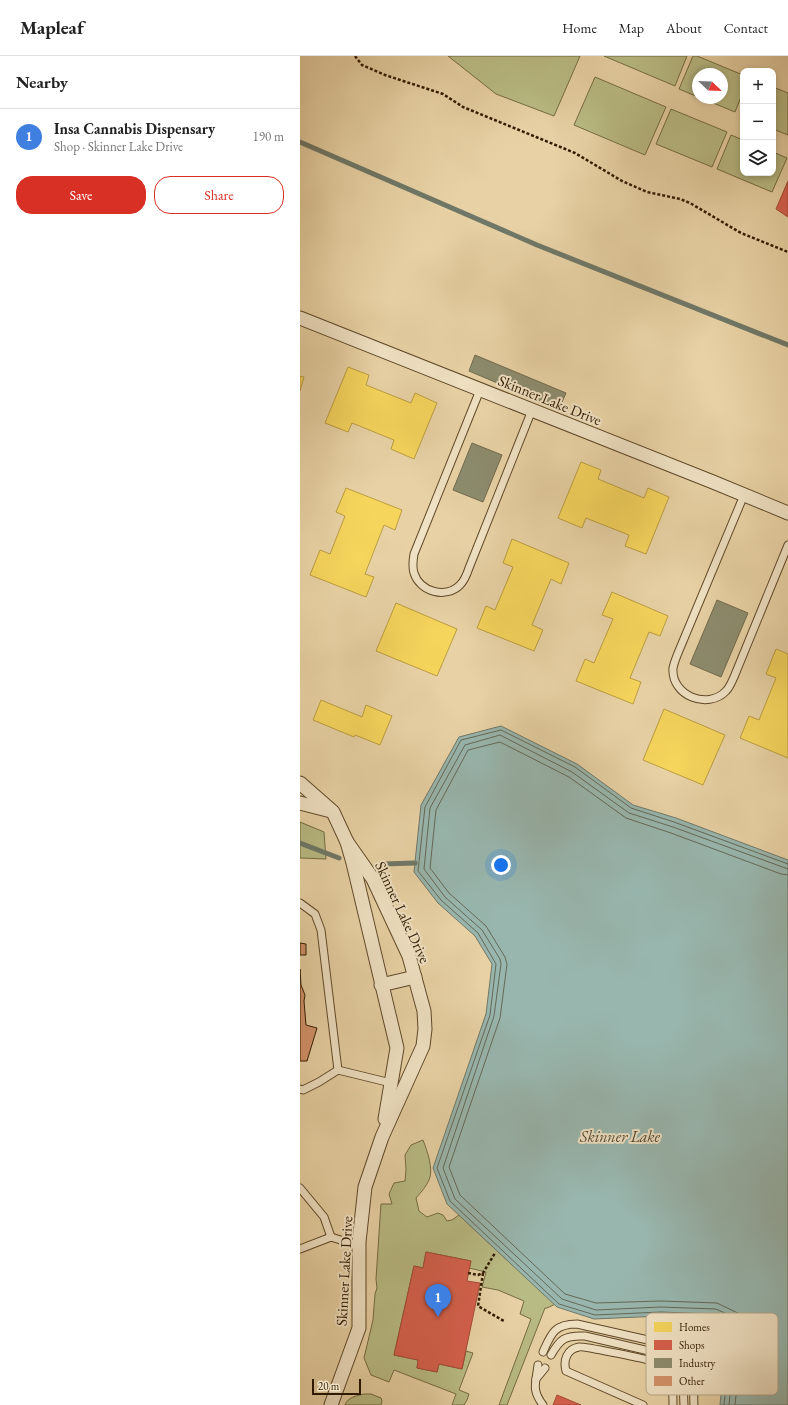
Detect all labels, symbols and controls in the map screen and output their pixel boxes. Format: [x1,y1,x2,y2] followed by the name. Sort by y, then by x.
[20,15,84,40] text: Mapleaf
[562,19,597,37] text: Home
[619,19,644,37] text: Map
[666,19,702,37] text: About
[724,19,768,37] text: Contact
[692,68,728,104] north arrow
[740,68,776,176] map controls
[740,68,776,104] button: +
[16,71,68,93] text: Nearby
[740,104,776,140] button: −
[54,119,215,138] text: Insa Cannabis Dispensary
[26,128,32,145] text: 1
[253,128,284,145] text: 190 m
[54,138,183,155] text: Shop · Skinner Lake Drive
[740,140,776,176] button: layers
[16,176,146,214] button: Save
[154,176,284,214] button: Share
[495,371,605,429] street label: Skinner Lake Drive
[491,855,511,875] your location
[371,858,435,966] street label: Skinner Lake Drive
[579,1126,661,1147] water label: Skinner Lake
[332,1215,356,1326] street label: Skinner Lake Drive
[425,1284,451,1317] pin: 1
[646,1313,778,1395] legend
[679,1320,710,1334] text: Homes
[679,1338,705,1352] text: Shops
[679,1356,716,1370] text: Industry
[679,1374,705,1388] text: Other
[312,1377,361,1396] scale bar
[318,1379,339,1393] text: 20 m

